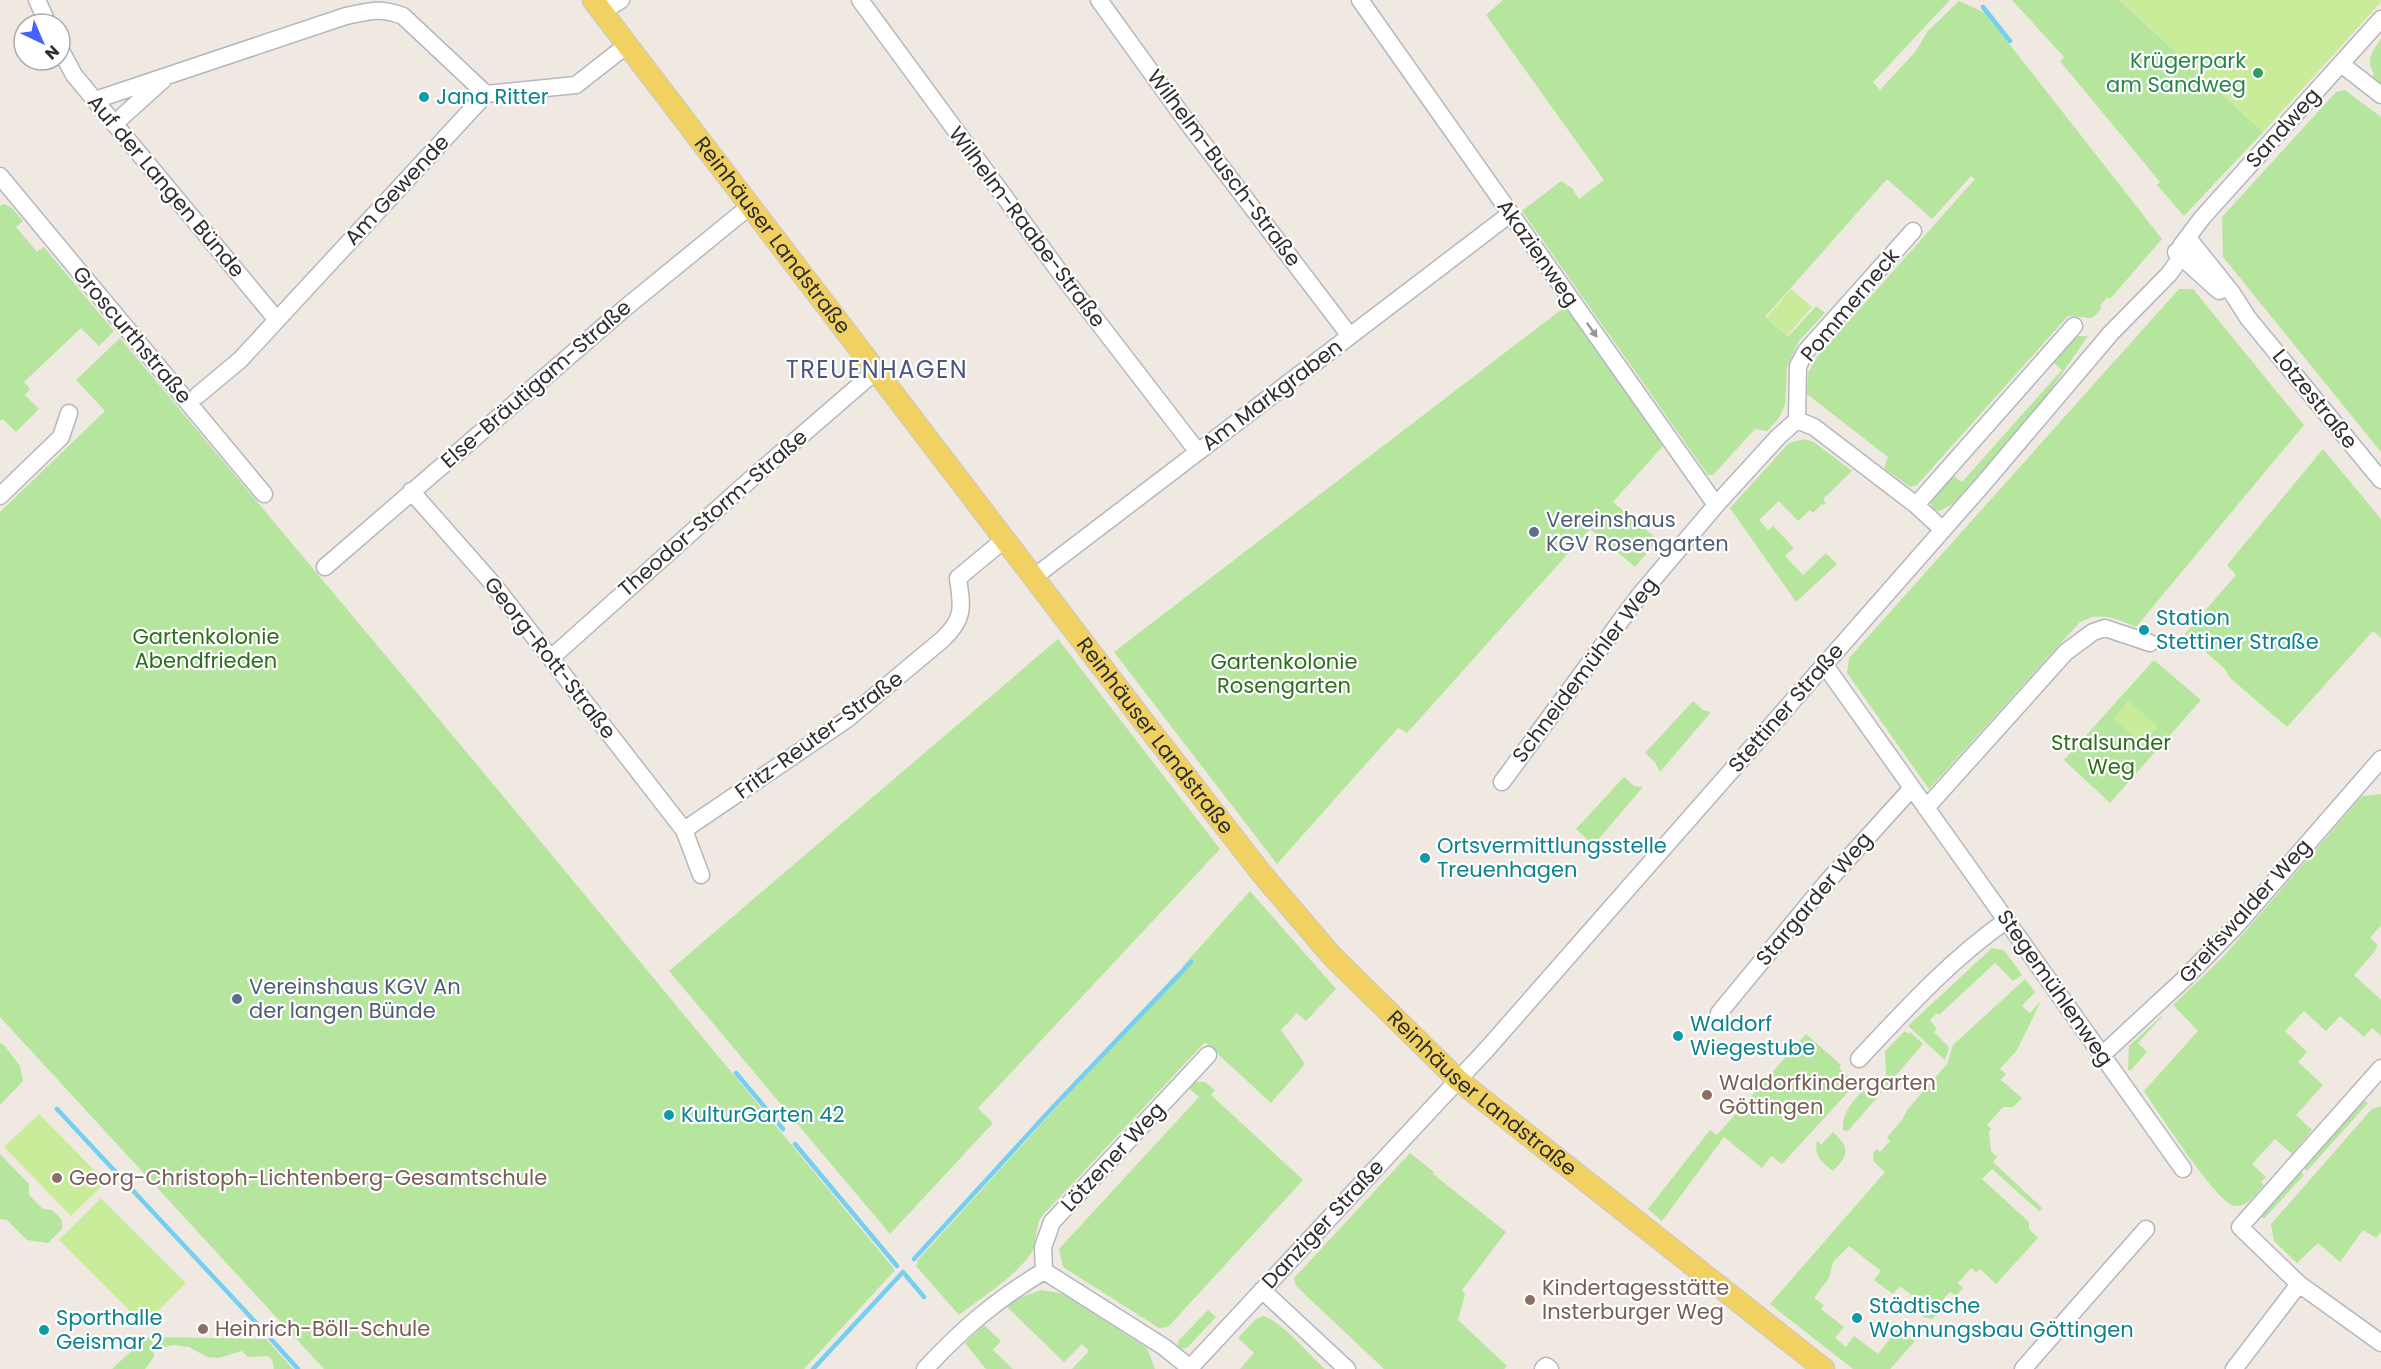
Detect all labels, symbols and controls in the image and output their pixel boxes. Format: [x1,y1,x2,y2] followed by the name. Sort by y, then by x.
[12,12,72,72] north arrow
[40,40,64,65] text: N
[2106,46,2246,99] place label: Krügerpark am Sandweg
[1141,63,1308,272] street label: Wilhelm-Busch-Straße
[2251,66,2265,80] marker: Krügerpark am Sandweg
[2239,81,2326,174] street label: Sandweg
[436,82,549,111] place label: Jana Ritter
[81,88,252,283] street label: Auf der Langen Bünde
[417,90,431,104] marker: Jana Ritter
[942,120,1113,333] street label: Wilhelm-Raabe-Straße
[338,128,456,251] street label: Am Gewende
[688,130,858,340] street label: Reinhäuser Landstraße
[1491,193,1586,312] street label: Akazienweg
[1794,242,1906,368] street label: Pommerneck
[66,260,199,410] street label: Groscurthstraße
[434,293,637,474] street label: Else-Bräutigam-Straße
[1586,322,1597,338] one-way arrow
[1195,332,1348,457] street label: Am Markgraben
[2266,343,2365,455] street label: Lotzestraße
[786,353,968,386] district label: TREUENHAGEN
[612,422,814,603] street label: Theodor-Storm-Straße
[1546,505,1729,558] place label: Vereinshaus KGV Rosengarten
[1527,525,1541,539] marker: Vereinshaus KGV Rosengarten
[478,570,623,745] street label: Georg-Rott-Straße
[1505,571,1664,768] street label: Schneidemühler Weg
[2156,603,2319,656] place label: Station Stettiner Straße
[133,622,279,675] park label: Gartenkolonie Abendfrieden
[2137,623,2151,637] marker: Station Stettiner Straße
[1070,631,1241,840] street label: Reinhäuser Landstraße
[1721,637,1850,779] street label: Stettiner Straße
[1211,647,1357,700] park label: Gartenkolonie Rosengarten
[729,664,909,805] street label: Fritz-Reuter-Straße
[2051,728,2171,781] park label: Stralsunder Weg
[1749,826,1878,972] street label: Stargarder Weg
[1437,831,1667,884] place label: Ortsvermittlungsstelle Treuenhagen
[2172,832,2317,989] street label: Greifswalder Weg
[1418,851,1432,865] marker: Ortsvermittlungsstelle Treuenhagen
[1991,904,2120,1072] street label: Stegemühlenweg
[249,972,461,1025] place label: Vereinshaus KGV An der langen Bünde
[230,992,244,1006] marker: Vereinshaus KGV An der langen Bünde
[1381,1003,1583,1183] street label: Reinhäuser Landstraße
[1690,1009,1815,1062] place label: Waldorf Wiegestube
[1671,1029,1685,1043] marker: Waldorf Wiegestube
[1719,1068,1936,1121] place label: Waldorfkindergarten Göttingen
[1700,1088,1714,1102] marker: Waldorfkindergarten Göttingen
[1054,1095,1171,1218] street label: Lötzener Weg
[681,1100,844,1129] place label: KulturGarten 42
[662,1108,676,1122] marker: KulturGarten 42
[1255,1153,1390,1295] street label: Danziger Straße
[69,1163,547,1192] place label: Georg-Christoph-Lichtenberg-Gesamtschule
[50,1171,64,1185] marker: Georg-Christoph-Lichtenberg-Gesamtschule
[1542,1273,1729,1326] place label: Kindertagesstätte Insterburger Weg
[1869,1291,2134,1344] place label: Städtische Wohnungsbau Göttingen
[1523,1293,1537,1307] marker: Kindertagesstätte Insterburger Weg
[56,1303,163,1356] place label: Sporthalle Geismar 2
[1850,1311,1864,1325] marker: Städtische Wohnungsbau Göttingen
[215,1314,430,1343] place label: Heinrich-Böll-Schule
[196,1322,210,1336] marker: Heinrich-Böll-Schule
[37,1323,51,1337] marker: Sporthalle Geismar 2

